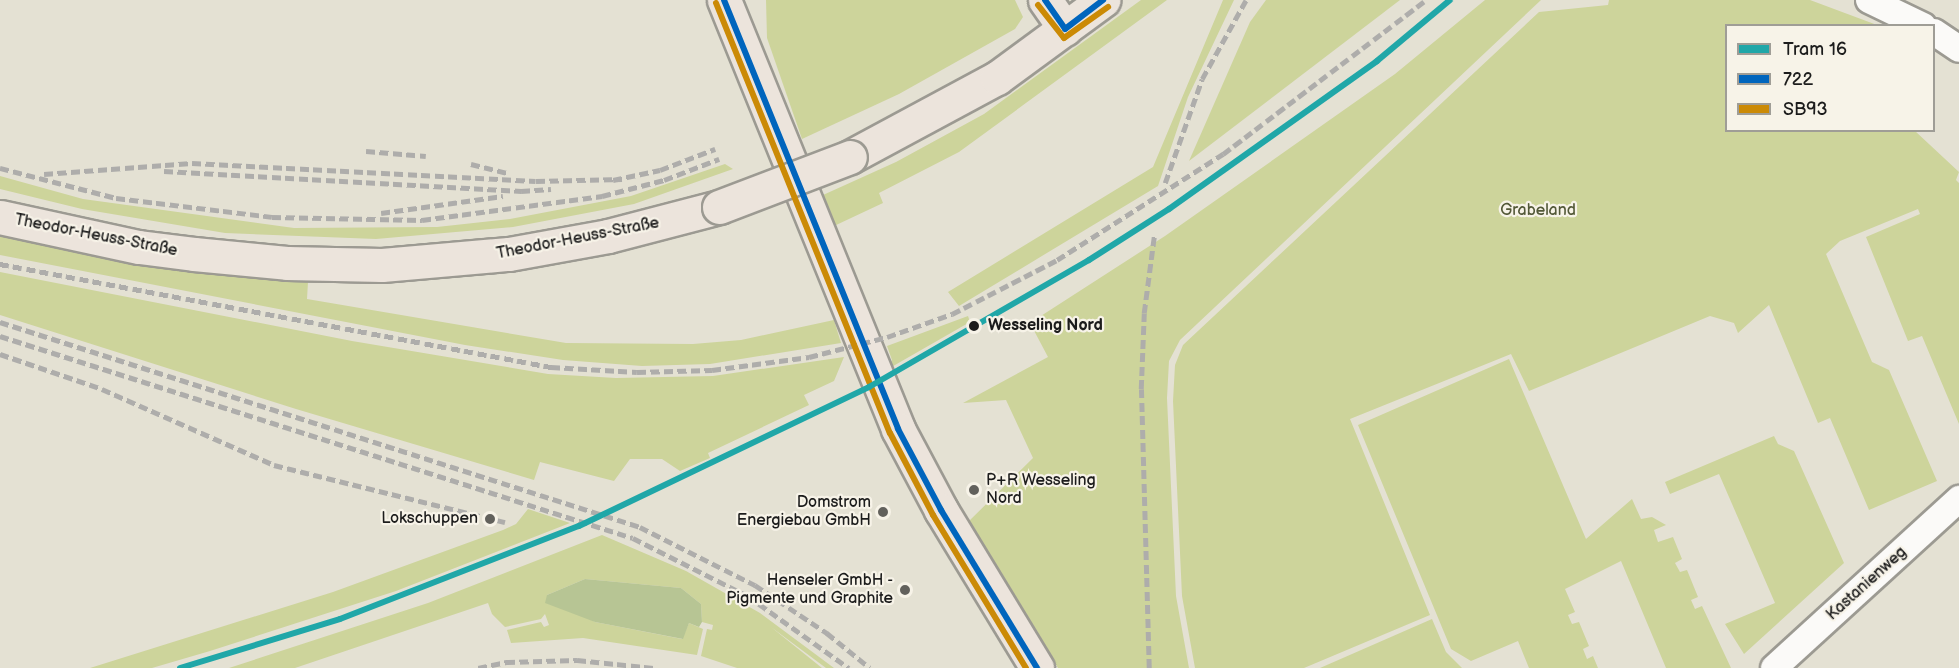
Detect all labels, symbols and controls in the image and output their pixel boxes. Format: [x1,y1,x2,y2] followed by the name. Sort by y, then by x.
[1725,24,1935,132] legend
[1783,39,1847,60] text: Tram 16
[1783,69,1813,90] text: 722
[1783,99,1828,120] text: SB93
[1500,201,1576,221] park label: Grabeland
[13,211,179,261] street label: Theodor-Heuss-Straße
[495,214,661,264] street label: Theodor-Heuss-Straße
[988,316,1103,336] place label: Wesseling Nord
[965,317,983,335] marker: Wesseling Nord
[986,471,1096,509] place label: P+R Wesseling Nord
[967,483,981,497] marker: P+R Wesseling Nord
[737,493,871,531] place label: Domstrom Energiebau GmbH
[876,505,890,519] marker: Domstrom Energiebau GmbH
[381,509,478,529] place label: Lokschuppen
[483,512,497,526] marker: Lokschuppen
[1823,543,1911,625] street label: Kastanienweg
[726,571,893,609] place label: Henseler GmbH - Pigmente und Graphite
[898,583,912,597] marker: Henseler GmbH - Pigmente und Graphite

